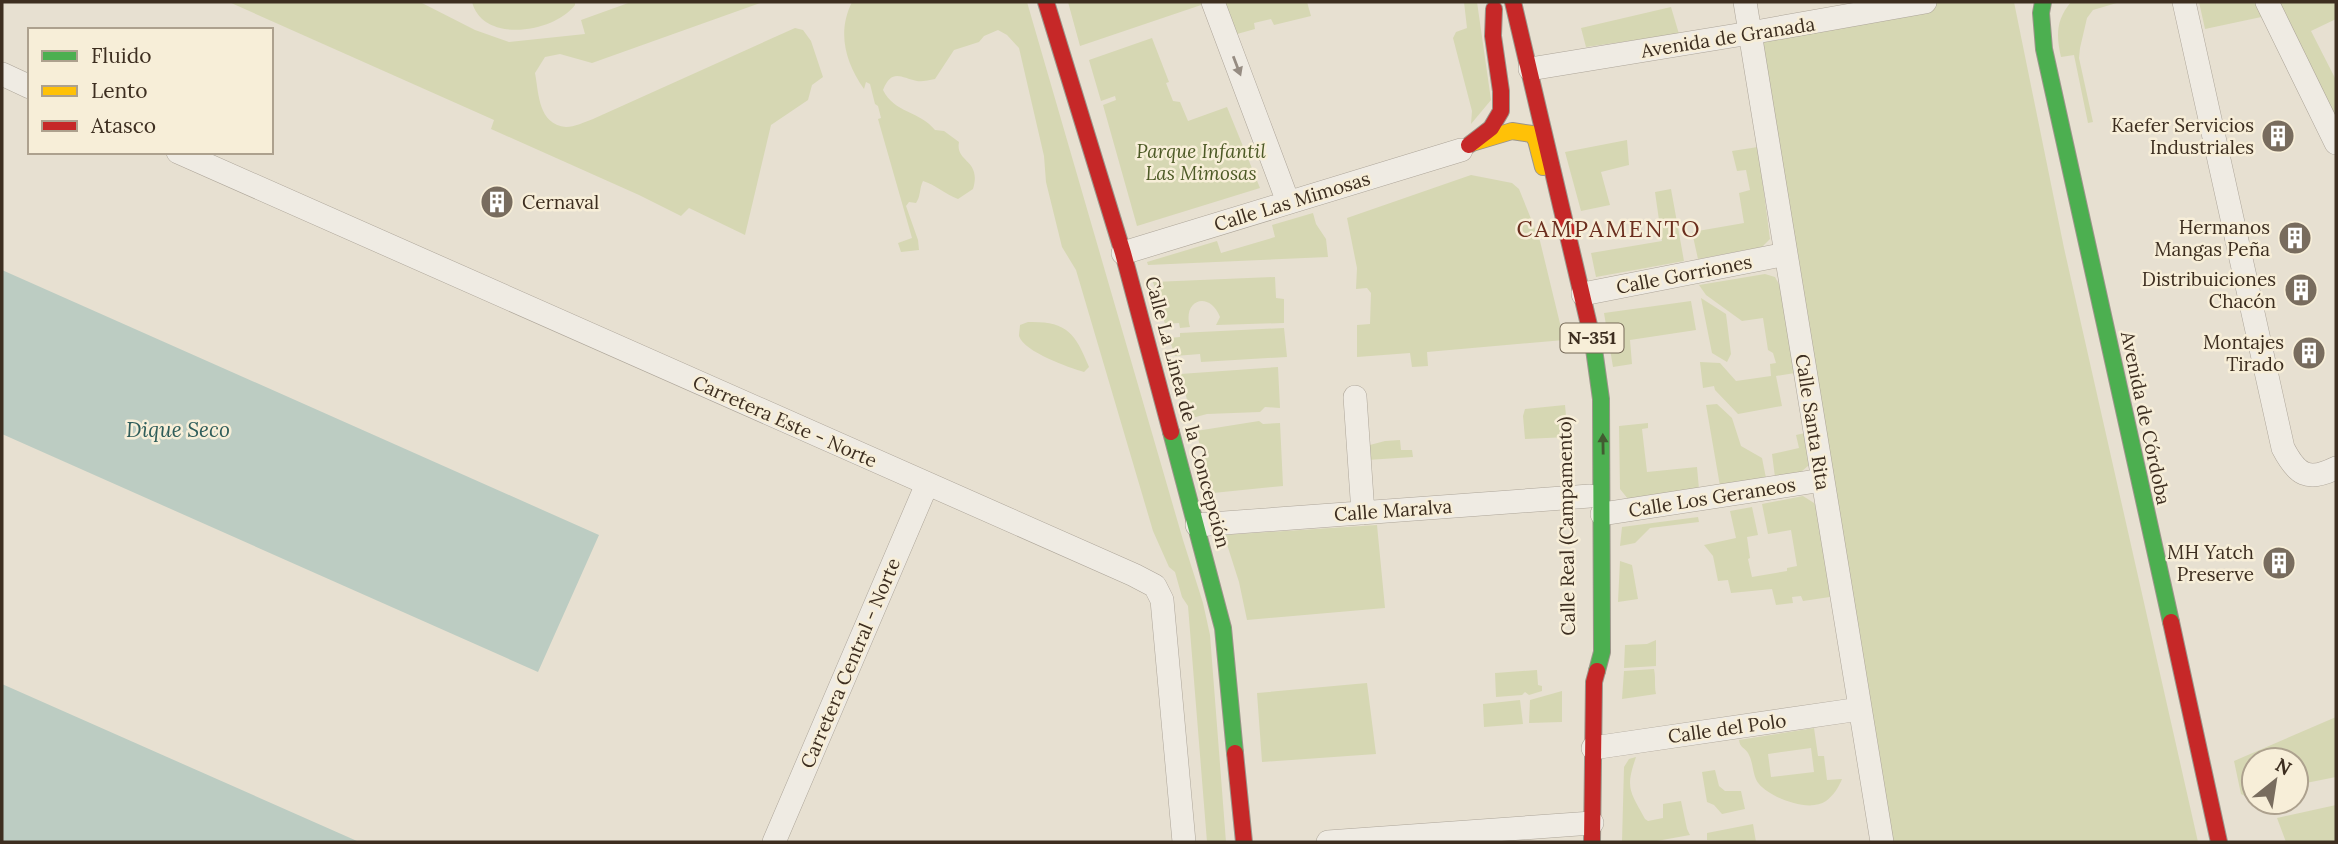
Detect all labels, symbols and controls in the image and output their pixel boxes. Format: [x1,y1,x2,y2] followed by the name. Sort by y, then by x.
[1638,11,1817,63] street label: Avenida de Granada
[28,28,273,154] legend
[91,42,152,69] text: Fluido
[1232,55,1243,76] one-way arrow
[91,77,148,104] text: Lento
[90,112,156,139] text: Atasco
[2111,113,2254,159] place label: Kaefer Servicios Industriales
[2259,117,2297,155] building icon: Kaefer Servicios Industriales
[1136,139,1266,185] park label: Parque Infantil Las Mimosas
[1211,166,1373,236] street label: Calle Las Mimosas
[478,183,516,221] building icon: Cernaval
[522,190,599,214] place label: Cernaval
[1517,214,1701,243] district label: CAMPAMENTO
[2154,215,2270,261] place label: Hermanos Mangas Peña
[2276,219,2314,257] building icon: Hermanos Mangas Peña
[1614,249,1754,299] street label: Calle Gorriones
[2142,267,2276,313] place label: Distribuiciones Chacón
[2282,271,2320,309] building icon: Distribuiciones Chacón
[1140,274,1236,550] street label: Calle La Línea de la Concepción
[1560,324,1624,352] road number: N-351
[2116,328,2176,507] street label: Avenida de Córdoba
[2203,330,2284,376] place label: Montajes Tirado
[2290,334,2328,372] building icon: Montajes Tirado
[1790,352,1836,492] street label: Calle Santa Rita
[689,370,881,472] street label: Carretera Este - Norte
[126,416,230,443] water label: Dique Seco
[1552,416,1581,636] street label: Calle Real (Campamento)
[1597,432,1608,454] one-way arrow
[1627,472,1797,522] street label: Calle Los Geraneos
[1333,494,1453,526] street label: Calle Maralva
[2167,540,2254,586] place label: MH Yatch Preserve
[2260,544,2298,582] building icon: MH Yatch Preserve
[795,554,905,772] street label: Carretera Central - Norte
[1666,708,1788,748] street label: Calle del Polo
[2240,746,2310,816] north arrow
[2271,752,2296,780] text: N

